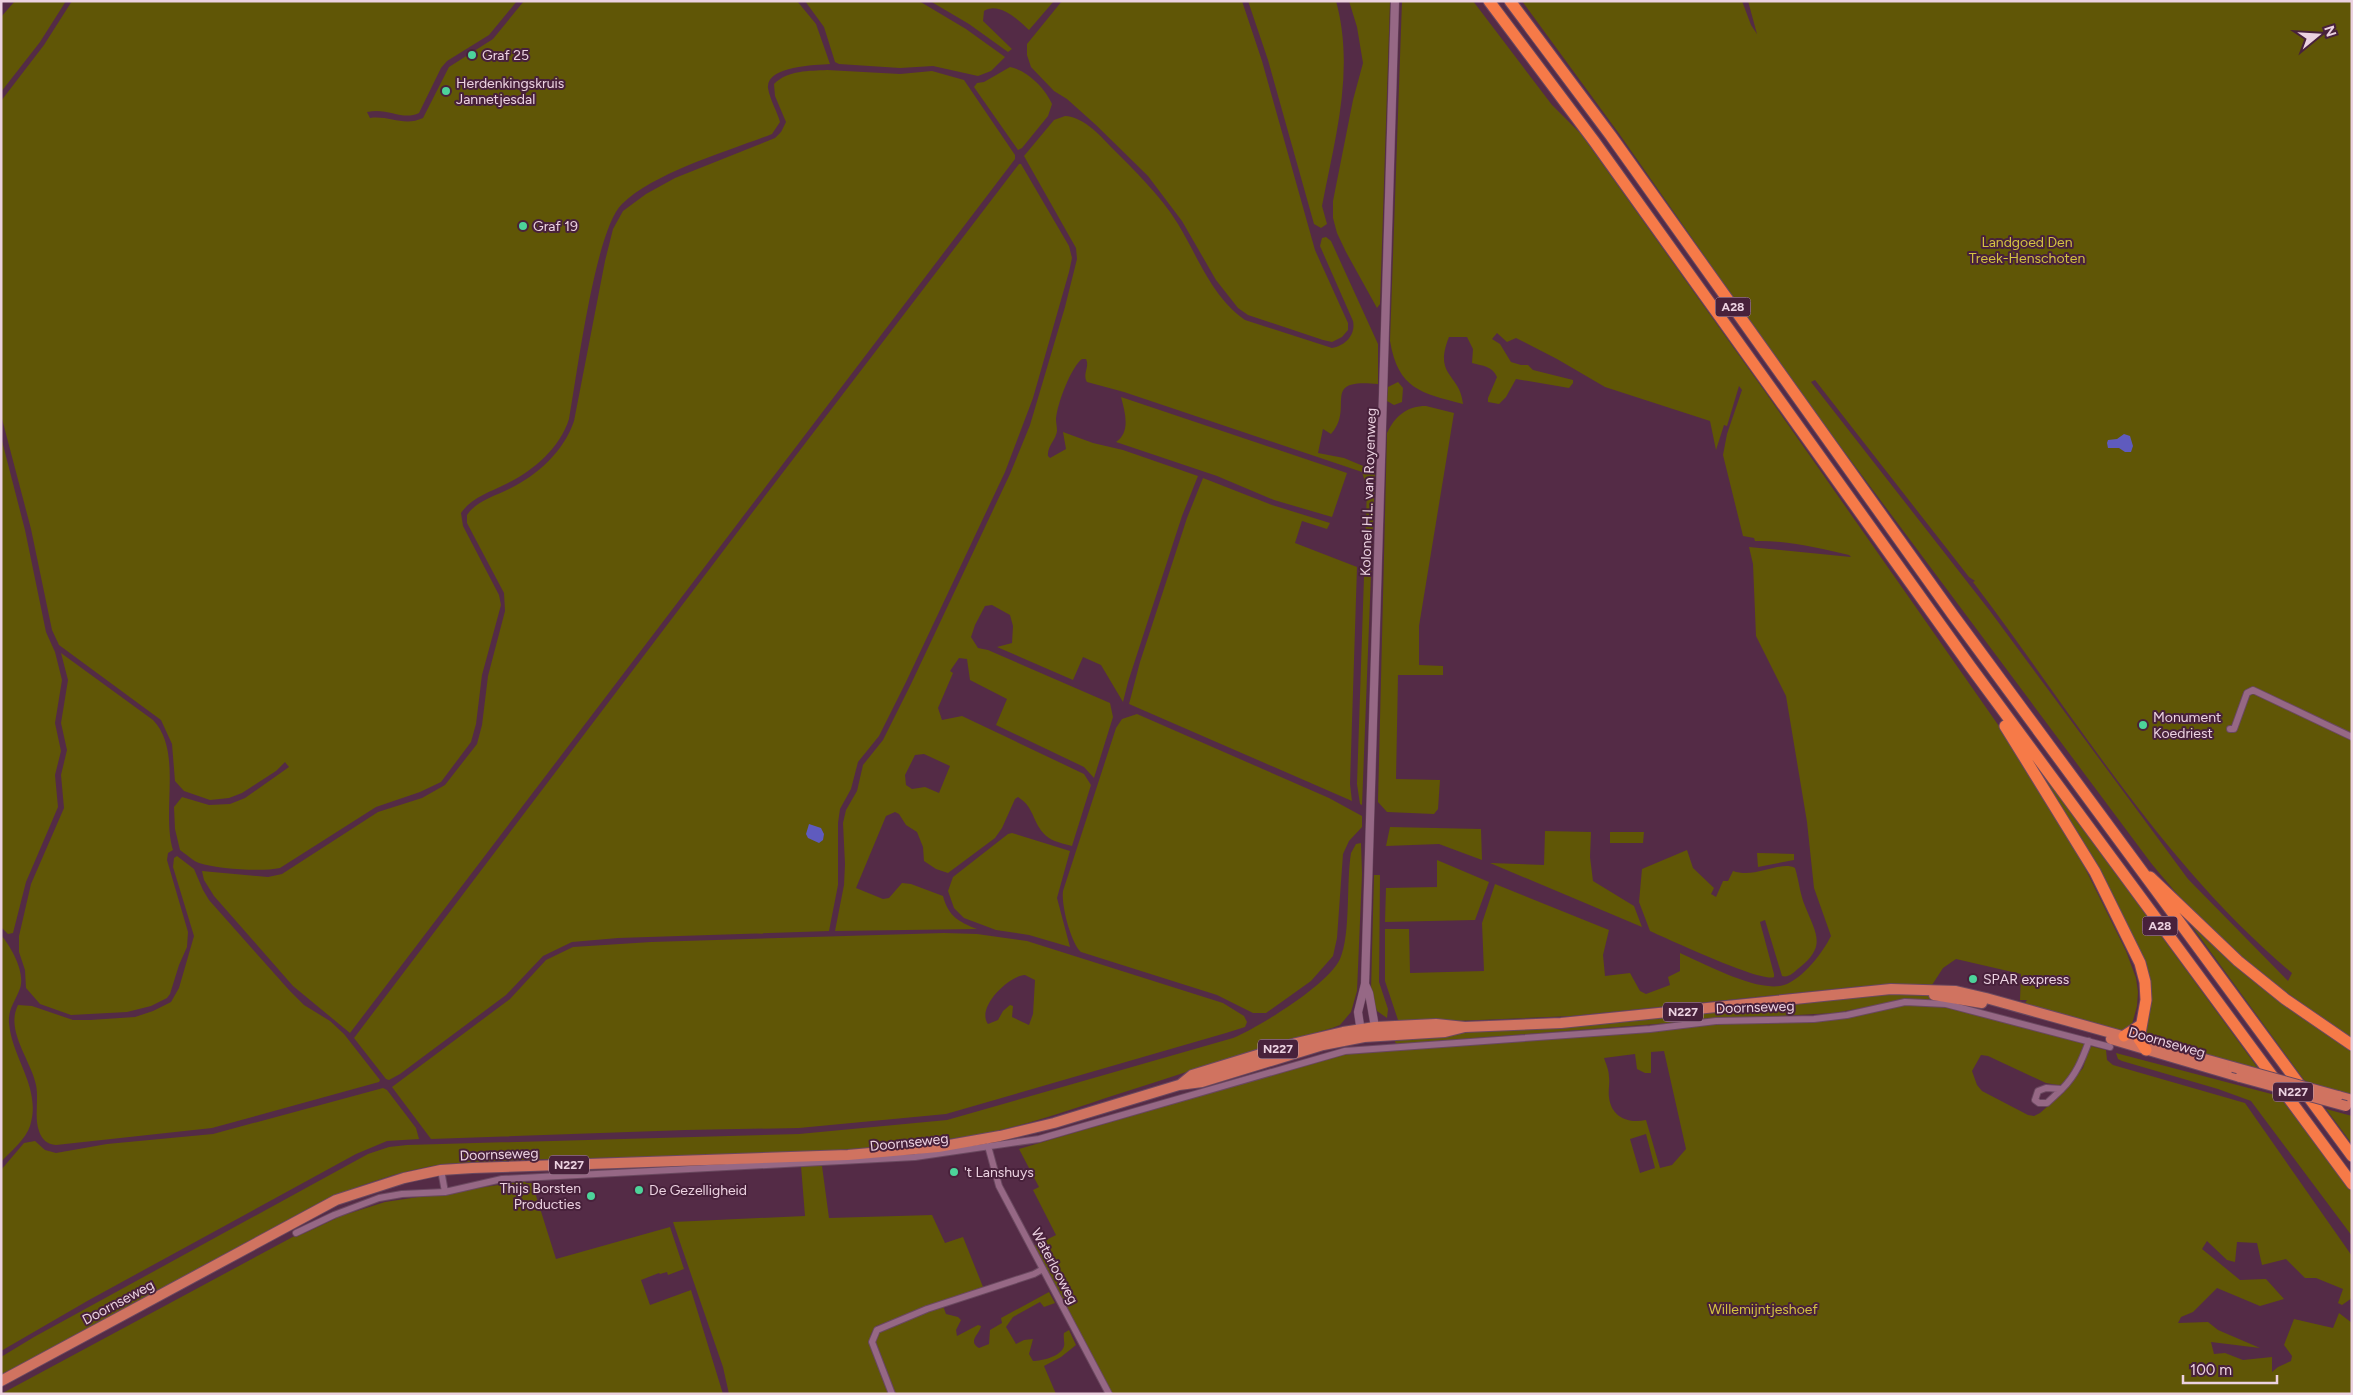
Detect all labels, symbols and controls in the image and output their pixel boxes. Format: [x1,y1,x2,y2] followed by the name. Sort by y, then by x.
[2293,10,2343,60] north arrow
[2320,23,2340,39] text: N
[482,47,529,64] place label: Graf 25
[466,49,478,61] marker: Graf 25
[456,75,564,108] place label: Herdenkingskruis Jannetjesdal
[440,85,452,97] marker: Herdenkingskruis Jannetjesdal
[533,218,578,235] place label: Graf 19
[517,220,529,232] marker: Graf 19
[1969,234,2085,267] park label: Landgoed Den Treek-Henschoten
[1716,298,1750,316] road number: A28
[1357,408,1380,576] street label: Kolonel H.L. van Royenweg
[2153,709,2221,742] place label: Monument Koedriest
[2137,719,2149,731] marker: Monument Koedriest
[2142,916,2178,936] road number: A28
[1983,971,2069,988] place label: SPAR express
[1967,973,1979,985] marker: SPAR express
[1715,998,1795,1017] street label: Doornseweg
[1663,1002,1703,1022] road number: N227
[2127,1023,2207,1062] street label: Doornseweg
[1258,1040,1298,1058] road number: N227
[2273,1082,2313,1102] road number: N227
[869,1130,949,1155] street label: Doornseweg
[459,1145,539,1164] street label: Doornseweg
[549,1156,589,1174] road number: N227
[964,1164,1034,1181] place label: 't Lanshuys
[948,1166,960,1178] marker: 't Lanshuys
[500,1180,581,1213] place label: Thijs Borsten Producties
[649,1182,747,1199] place label: De Gezelligheid
[633,1184,645,1196] marker: De Gezelligheid
[585,1190,597,1202] marker: Thijs Borsten Producties
[1027,1225,1082,1307] street label: Waterlooweg
[79,1276,157,1329] street label: Doornseweg
[1708,1301,1818,1318] park label: Willemijntjeshoef
[2183,1352,2277,1384] scale bar
[2190,1361,2232,1379] text: 100 m

